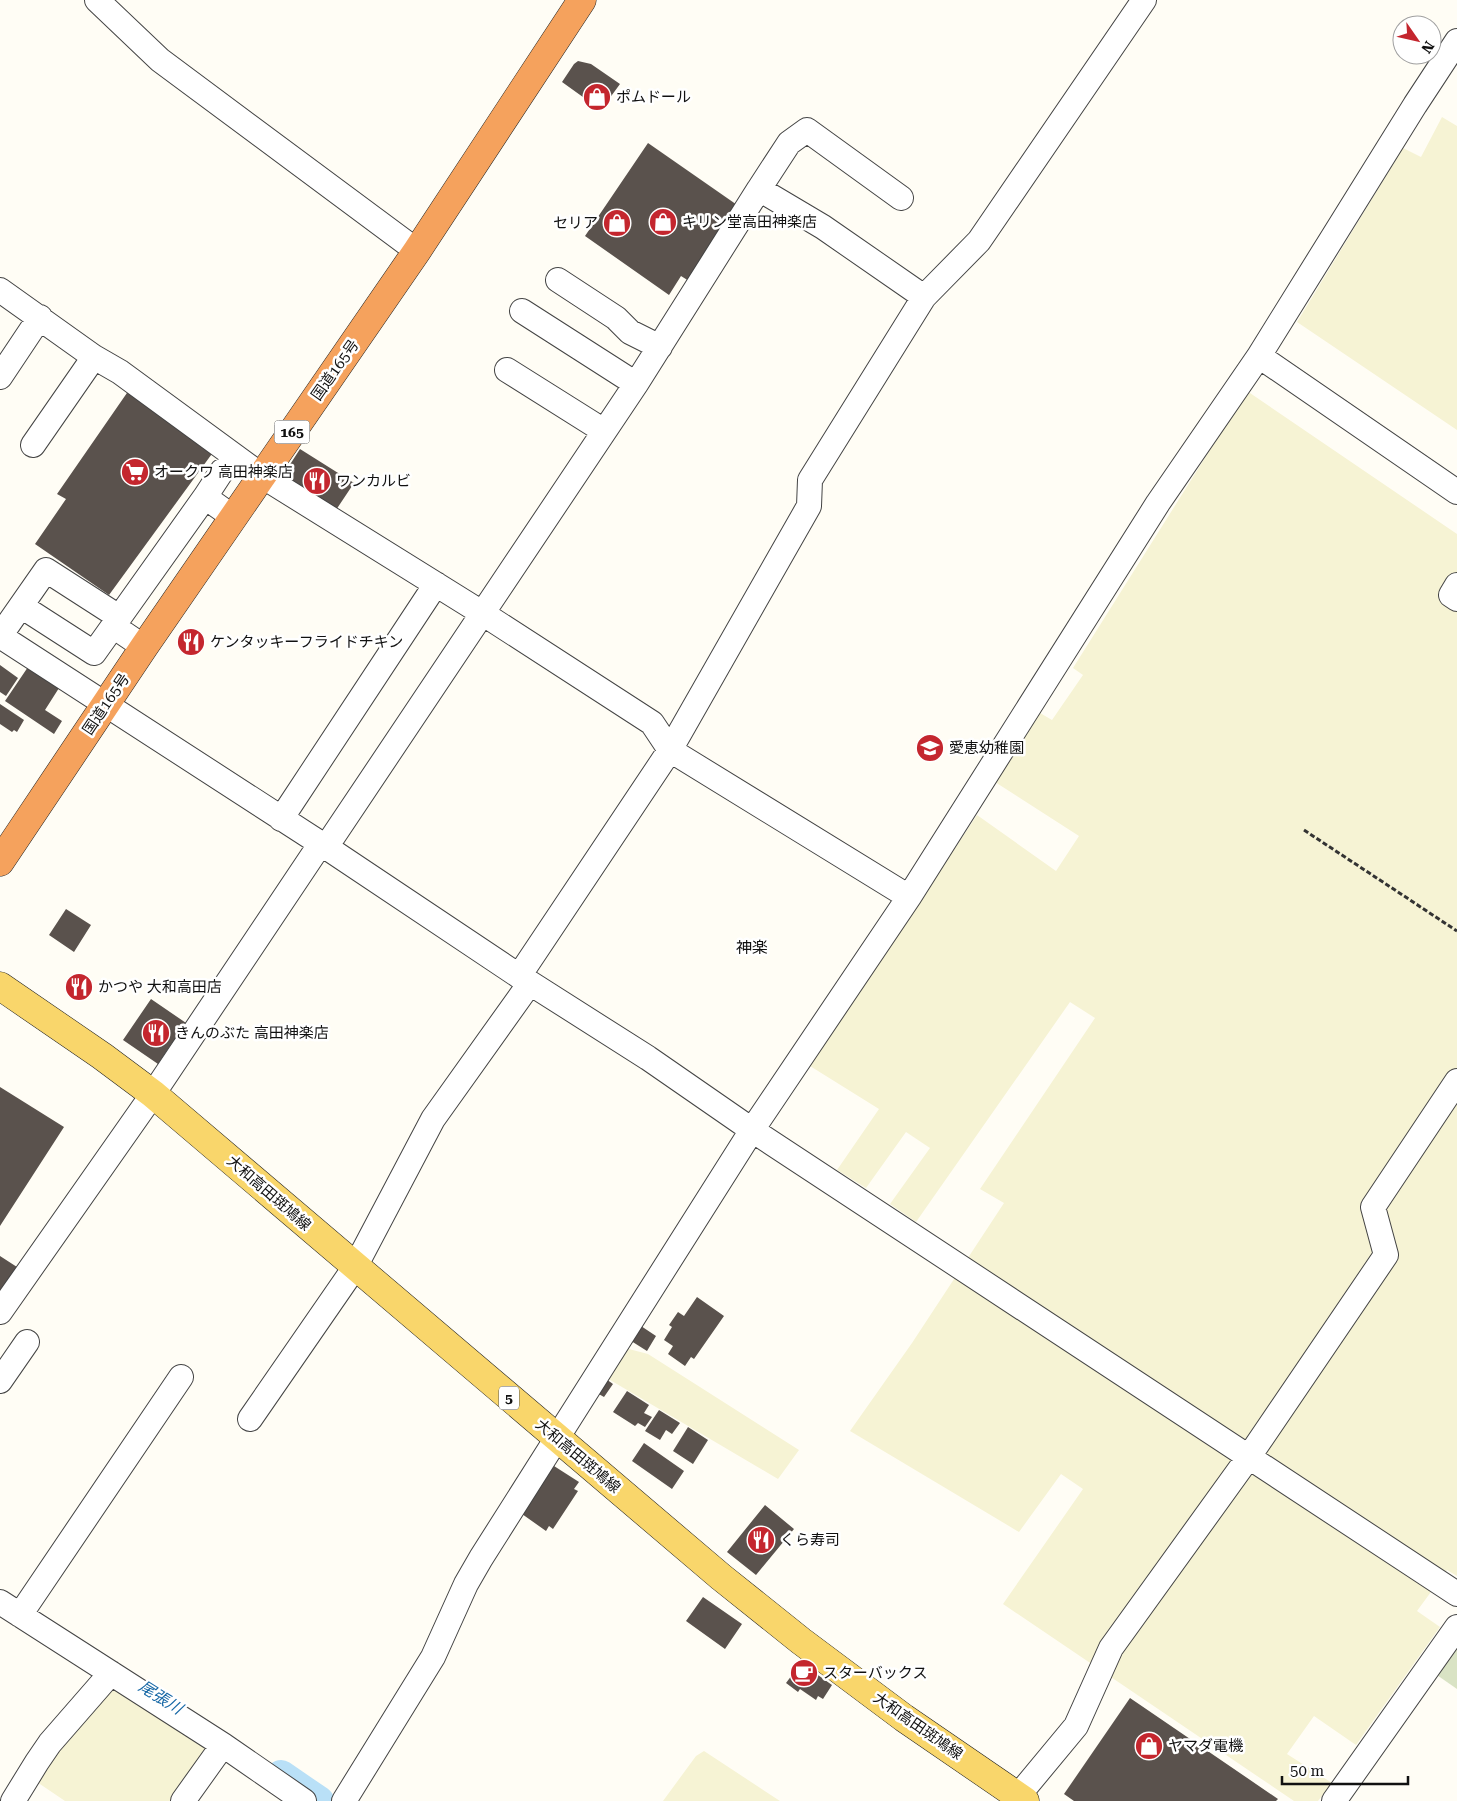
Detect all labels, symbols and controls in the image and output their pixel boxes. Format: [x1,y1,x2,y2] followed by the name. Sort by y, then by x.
[1392,15,1442,65] north arrow
[1418,38,1437,56] text: N
[582,82,612,112] shop icon: ポムドール
[616,88,691,106] place label: ポムドール
[648,207,678,237] shop icon: キリン堂高田神楽店
[602,208,632,238] shop icon: セリア
[682,213,817,231] place label: キリン堂高田神楽店
[553,214,598,232] place label: セリア
[307,336,363,404] street label: 国道165号
[274,421,310,444] road number: 165
[120,457,150,487] supermarket icon: オークワ 高田神楽店
[154,463,293,481] place label: オークワ 高田神楽店
[302,466,332,496] restaurant icon: ワンカルビ
[336,472,411,490] place label: ワンカルビ
[176,627,206,657] restaurant icon: ケンタッキーフライドチキン
[210,633,403,651] place label: ケンタッキーフライドチキン
[79,670,133,738] street label: 国道165号
[915,733,945,763] school or university icon: 愛恵幼稚園
[949,739,1024,757] place label: 愛恵幼稚園
[736,938,768,957] district label: 神楽
[64,972,94,1002] restaurant icon: かつや 大和高田店
[98,978,222,996] place label: かつや 大和高田店
[141,1018,171,1048] restaurant icon: きんのぶた 高田神楽店
[175,1024,329,1042] place label: きんのぶた 高田神楽店
[223,1152,315,1234] street label: 大和高田斑鳩線
[499,1386,519,1410] road number: 5
[532,1415,624,1497] street label: 大和高田斑鳩線
[746,1525,776,1555] restaurant icon: くら寿司
[780,1531,840,1549] place label: くら寿司
[789,1658,819,1688] cafe icon: スターバックス
[823,1664,927,1682] place label: スターバックス
[135,1677,188,1719] water label: 尾張川
[870,1689,966,1763] street label: 大和高田斑鳩線
[1134,1731,1164,1761] shop icon: ヤマダ電機
[1168,1737,1243,1755] place label: ヤマダ電機
[1282,1754,1408,1786] scale bar
[1290,1762,1325,1780] text: 50 m

